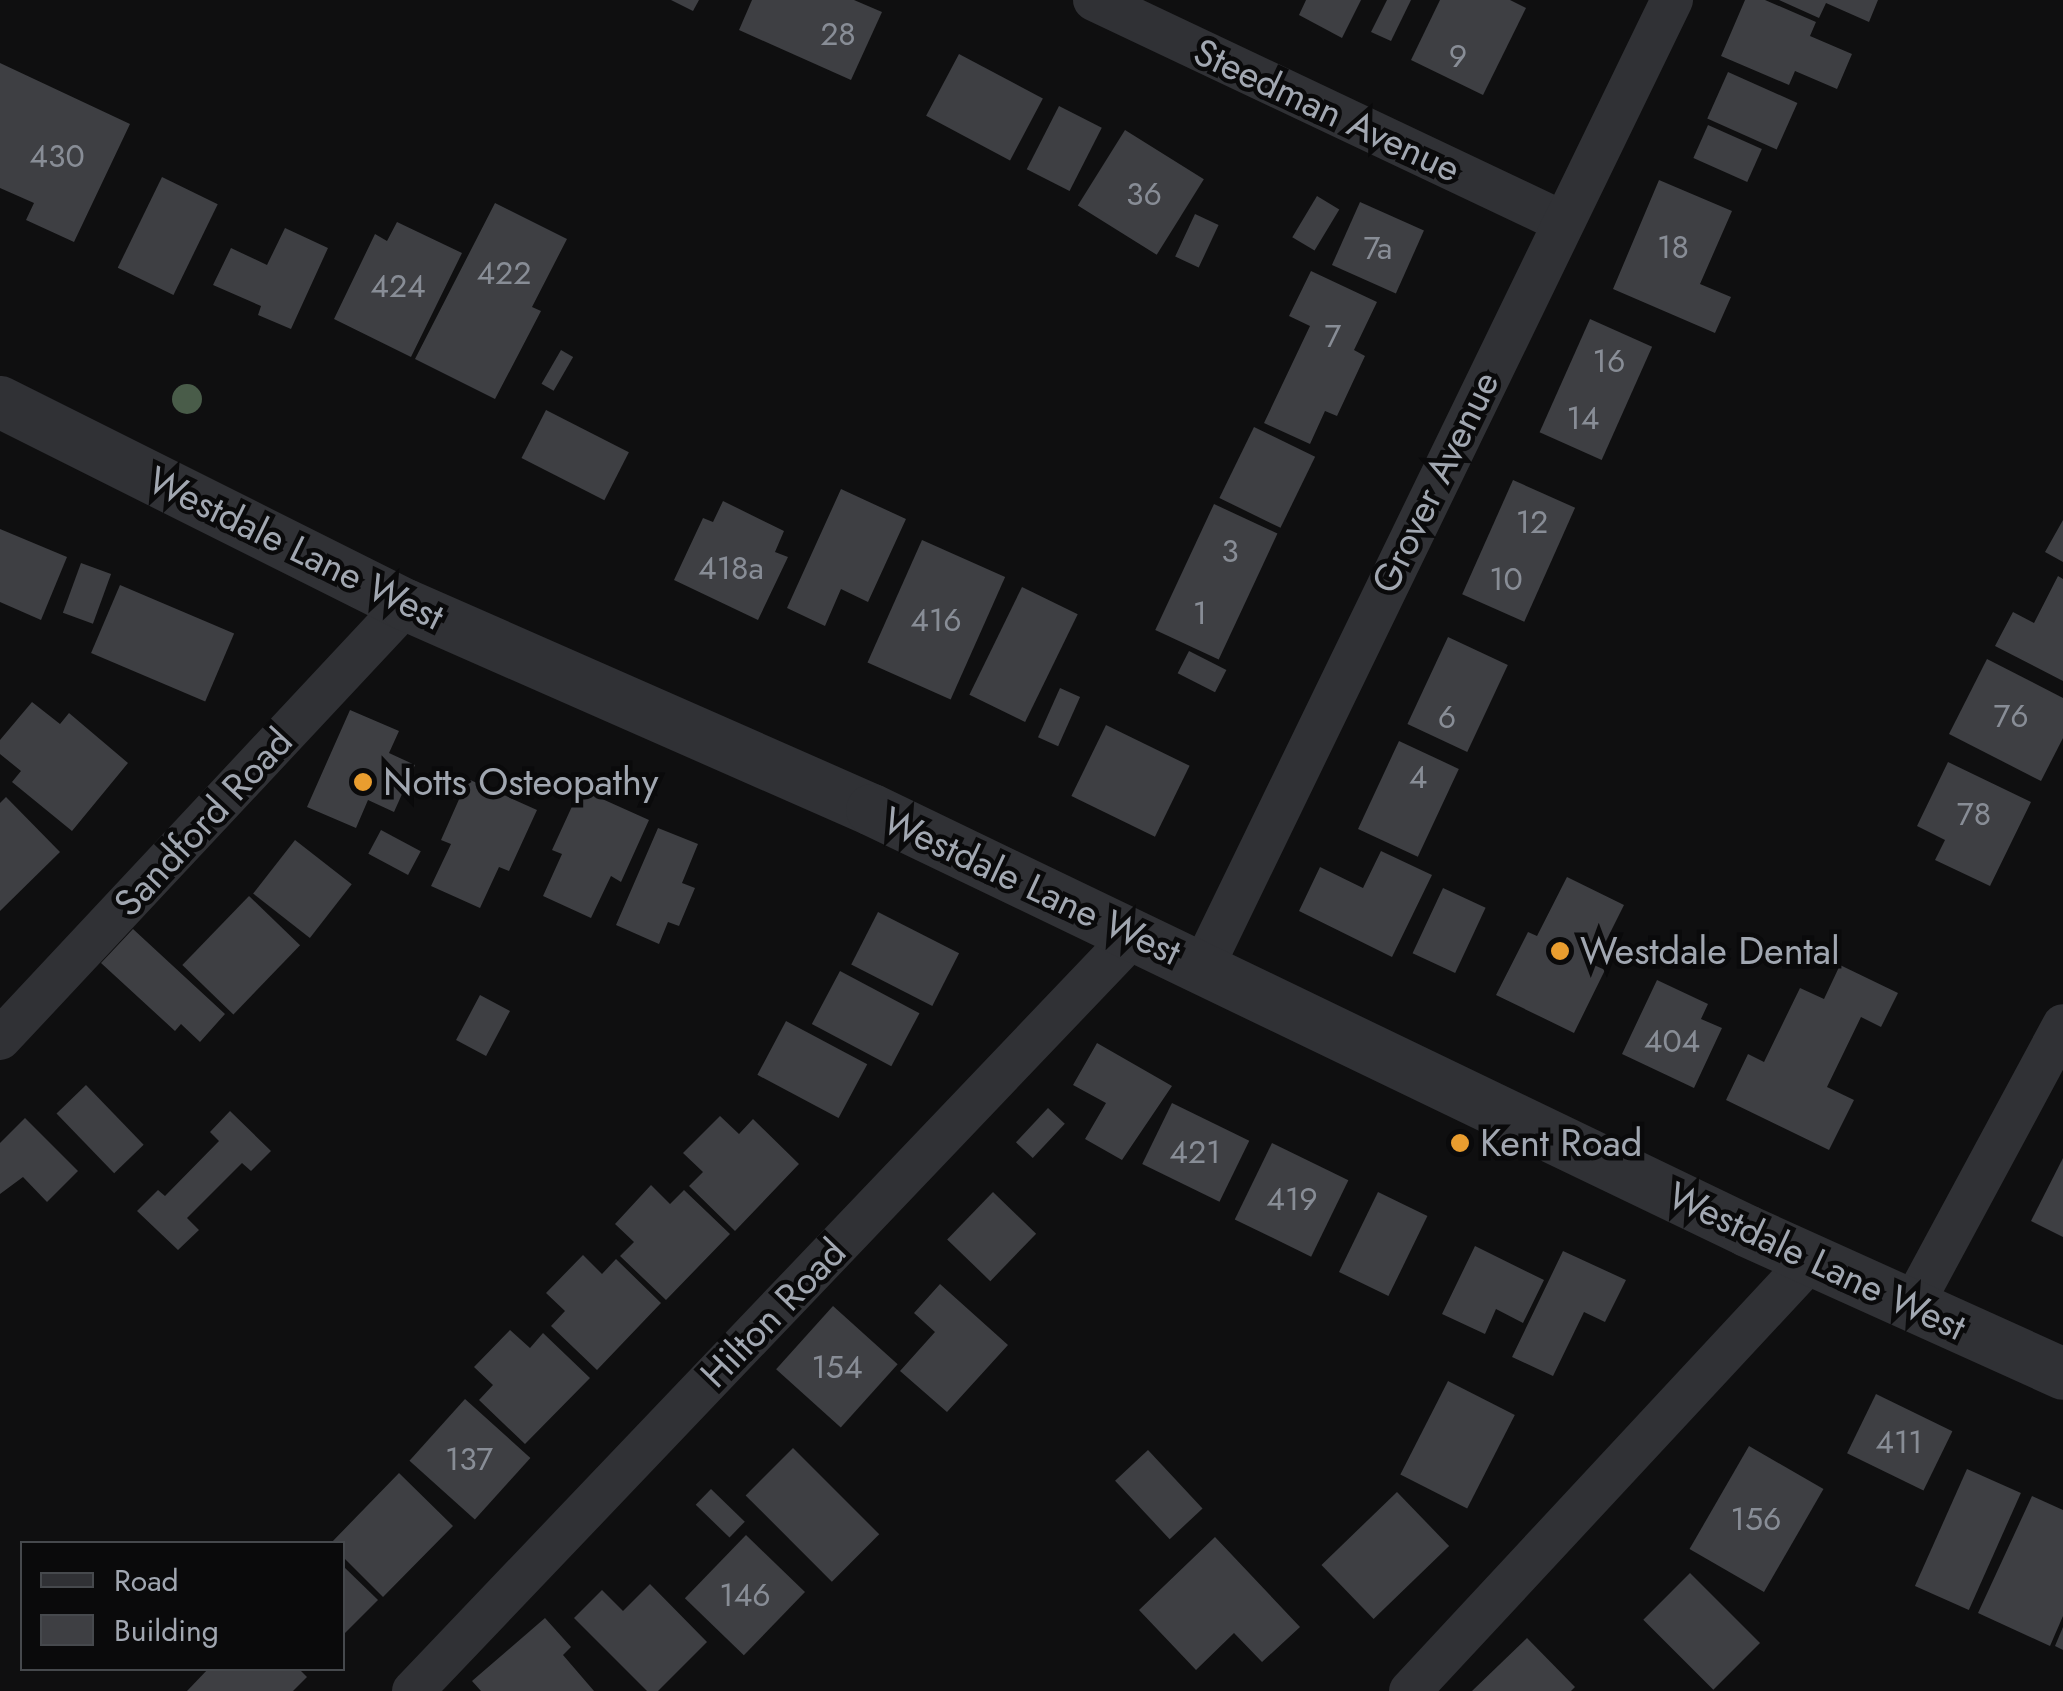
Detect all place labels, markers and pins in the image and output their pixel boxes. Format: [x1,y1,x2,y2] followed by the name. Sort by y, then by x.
[383,759,658,805] place label: Notts Osteopathy
[352,771,374,793] marker: Notts Osteopathy
[1580,928,1840,974] place label: Westdale Dental
[1549,940,1571,962] marker: Westdale Dental
[1480,1120,1642,1166] place label: Kent Road
[1449,1132,1471,1154] marker: Kent Road

